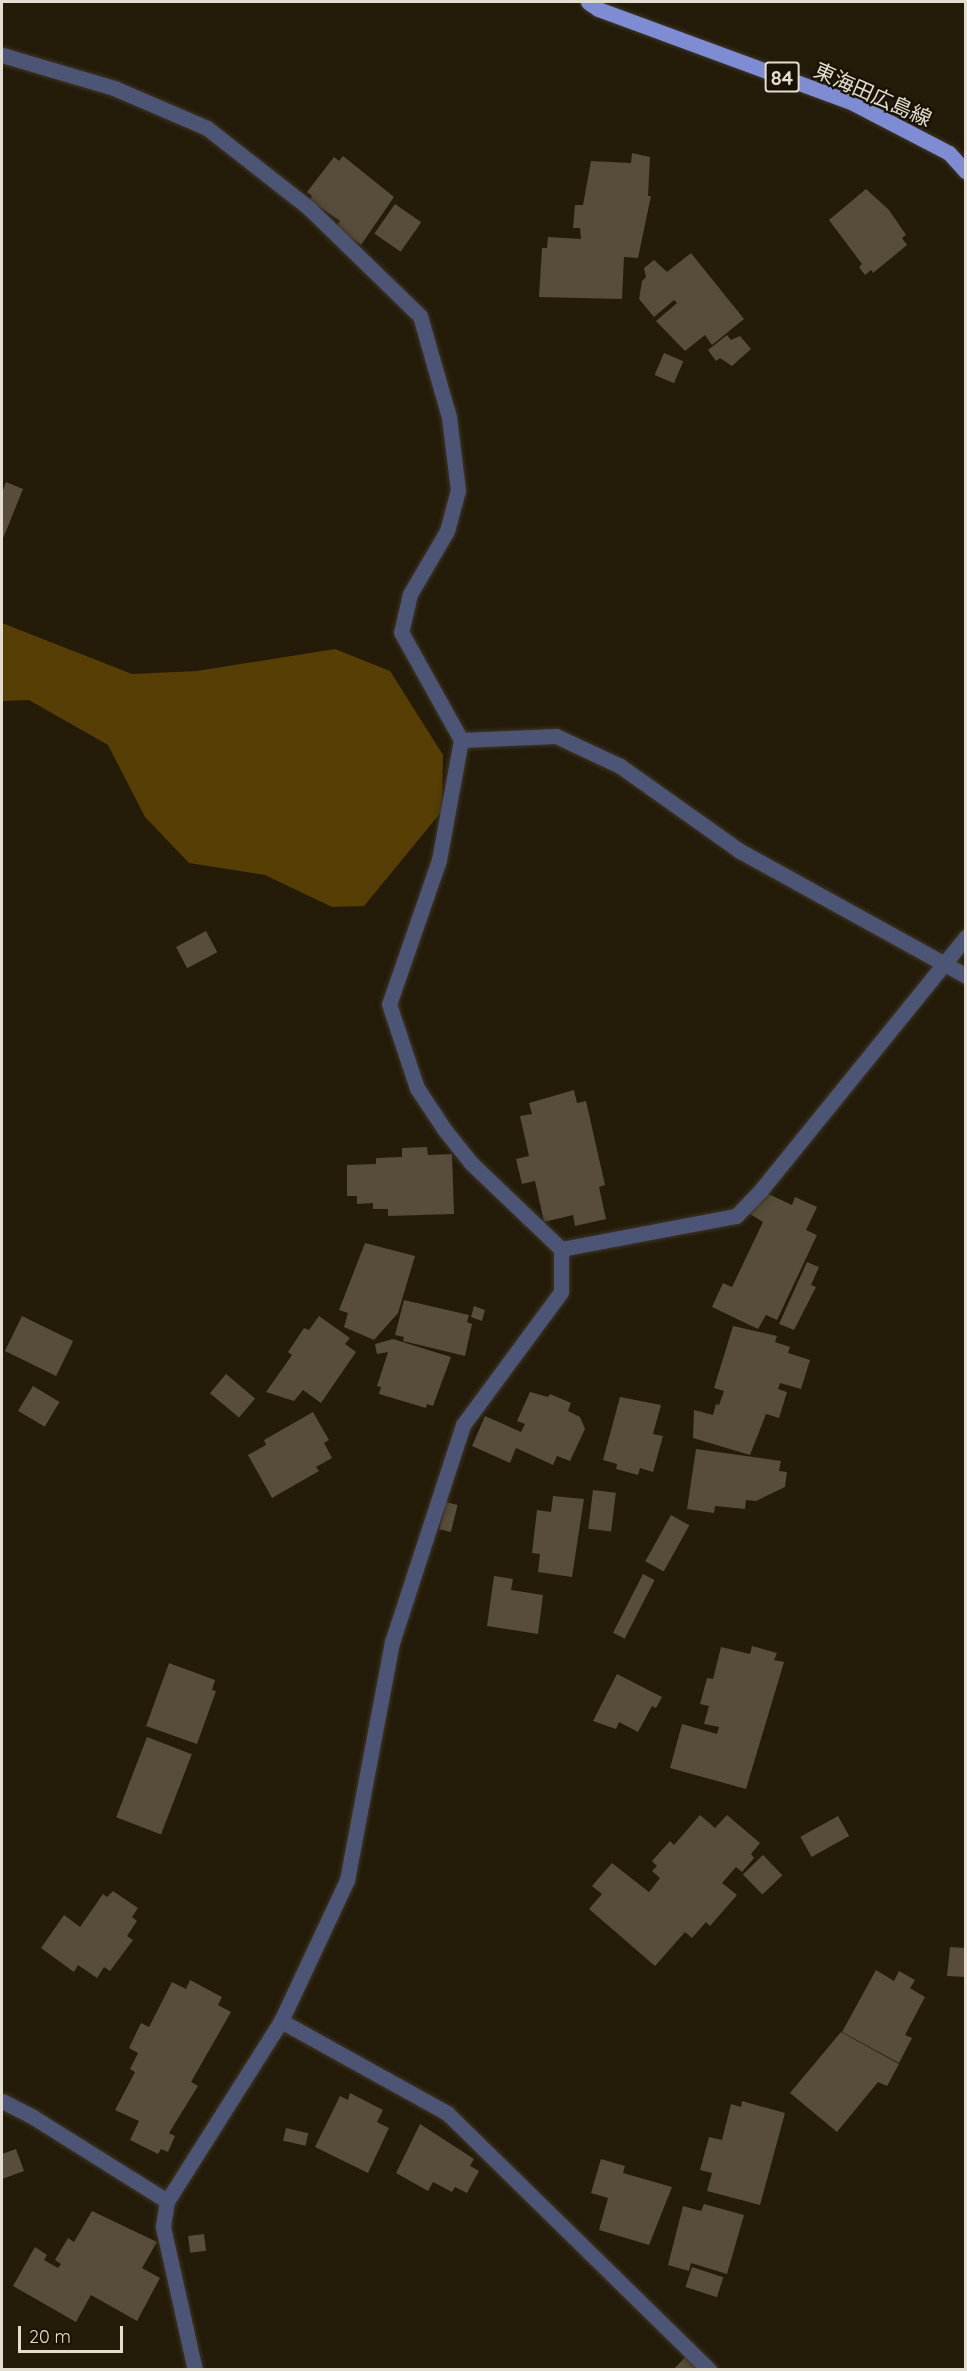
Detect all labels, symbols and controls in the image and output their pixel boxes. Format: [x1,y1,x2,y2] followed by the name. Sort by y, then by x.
[810,57,936,131] street label: 東海田広島線
[764,60,800,94] road number: 84
[21,2314,126,2352] scale bar
[29,2325,71,2348] text: 20 m

